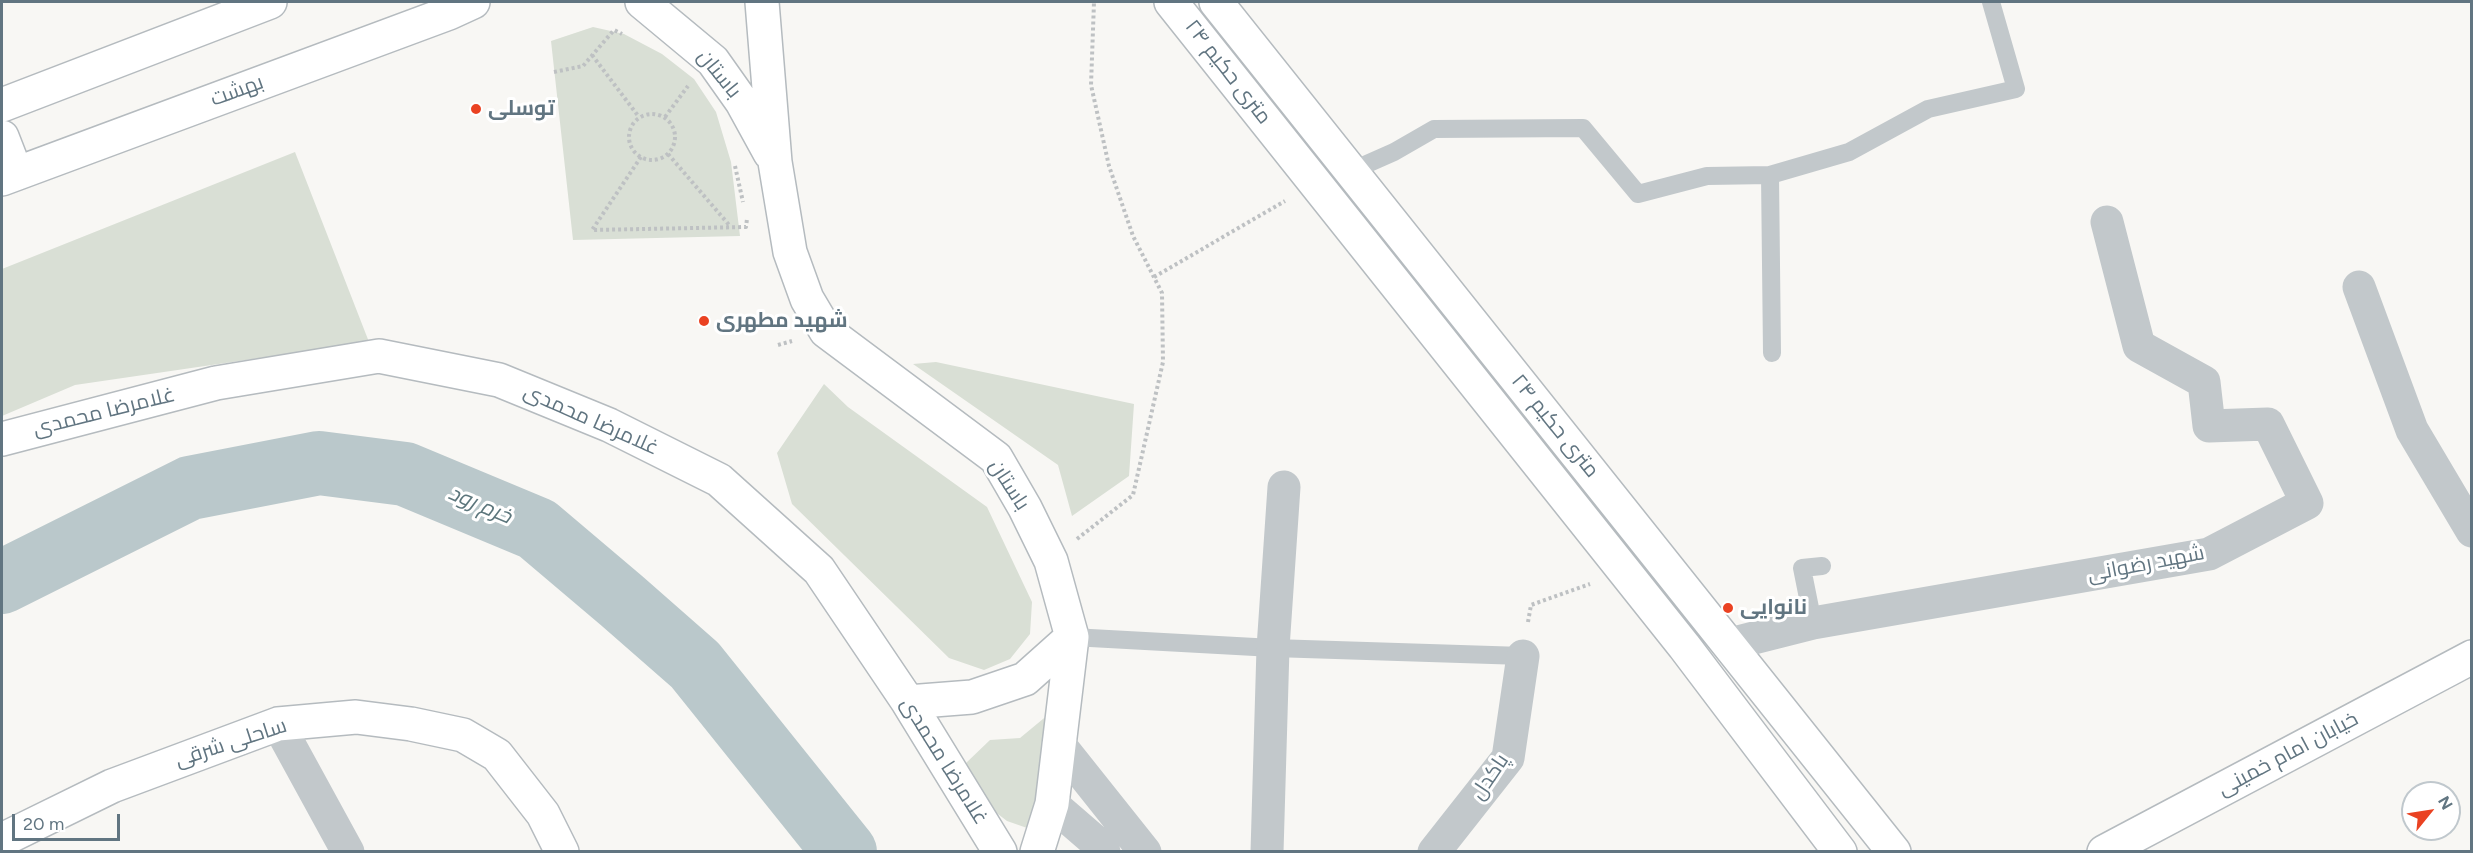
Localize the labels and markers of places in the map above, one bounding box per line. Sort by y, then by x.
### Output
place label: توسلی [488,96,555,122]
marker: توسلی [469,102,483,116]
place label: شهید مطهری [716,308,847,334]
marker: شهید مطهری [697,314,711,328]
place label: نانوایی [1740,595,1807,621]
marker: نانوایی [1721,601,1735,615]

